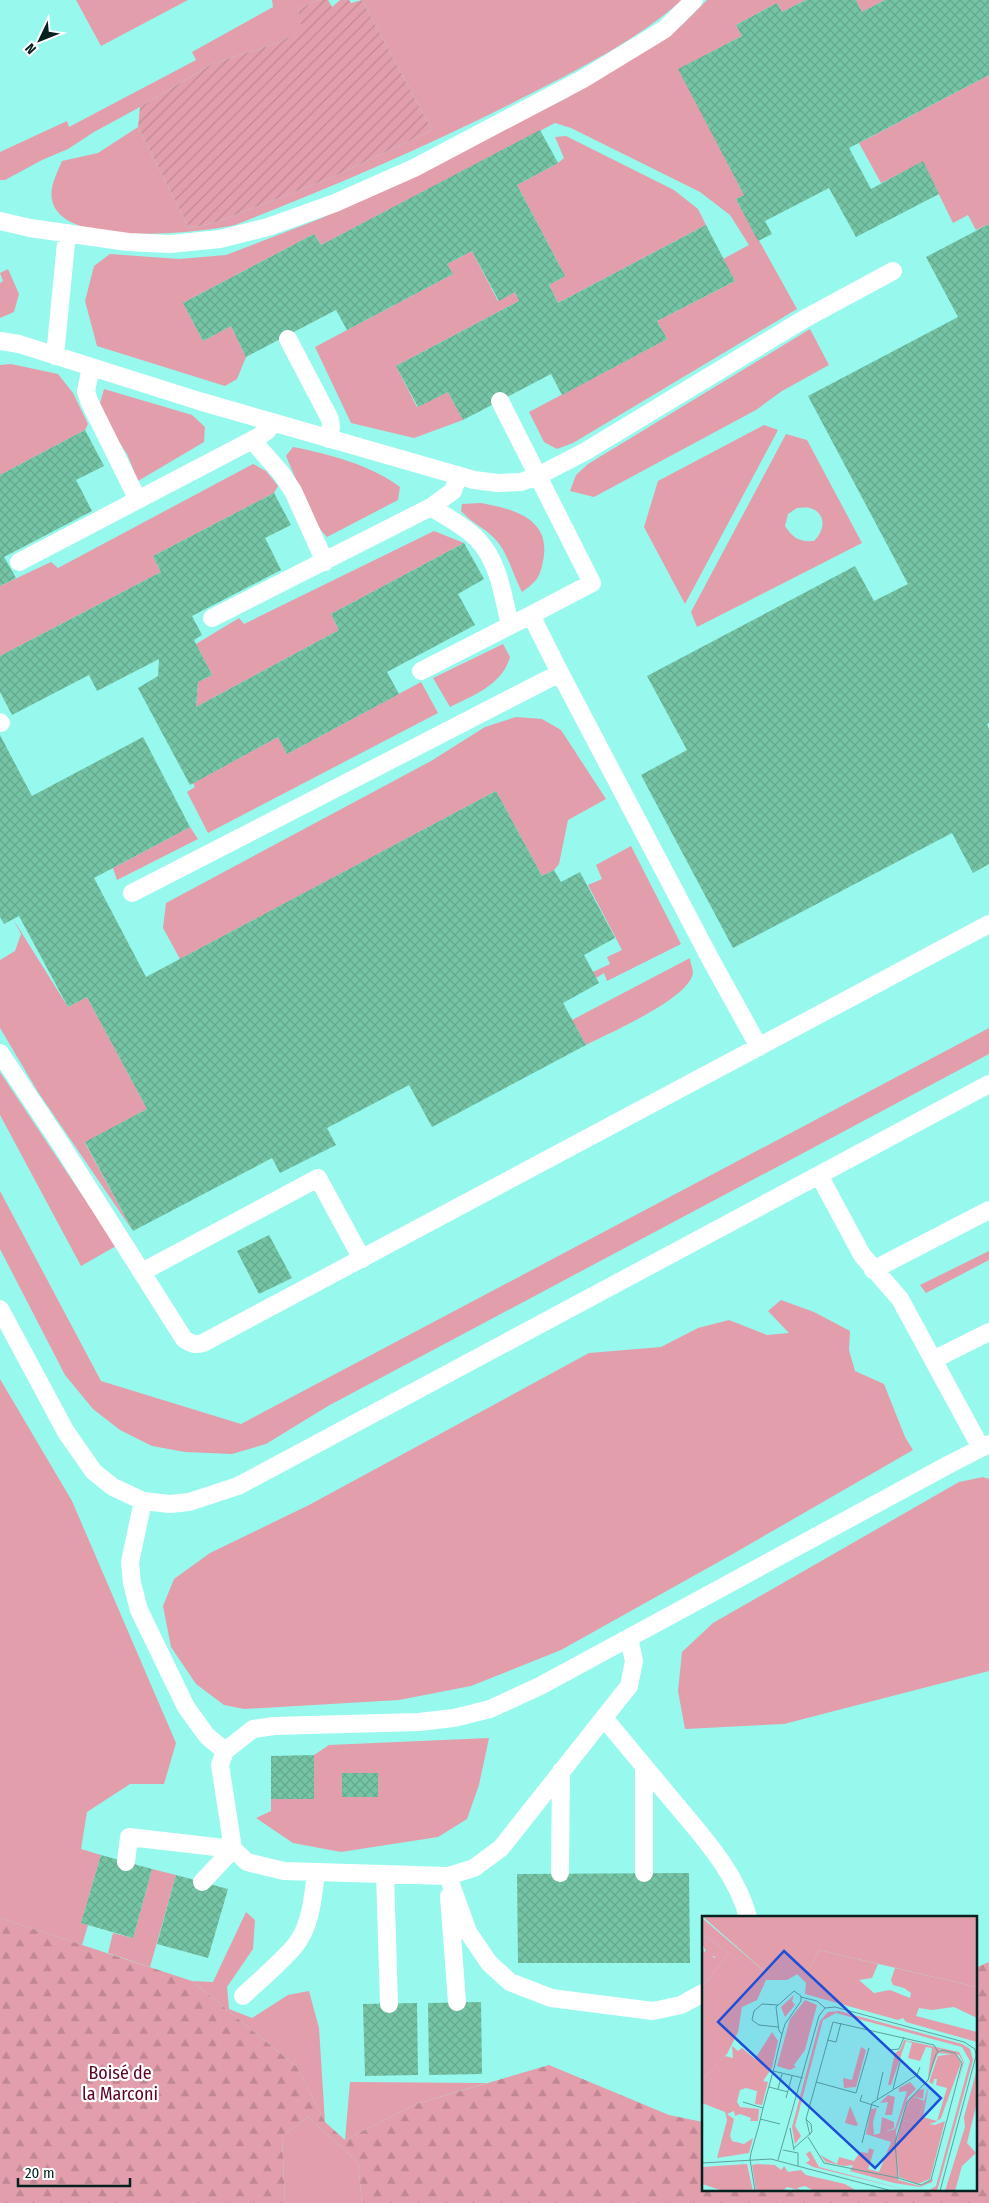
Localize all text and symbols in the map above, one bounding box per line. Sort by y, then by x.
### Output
north arrow [15,15,65,65]
text: N [22,40,40,57]
inset map [702,1916,976,2190]
park label: Boisé de la Marconi [82,2062,158,2105]
scale bar [18,2156,130,2188]
text: 20 m [25,2164,55,2182]

